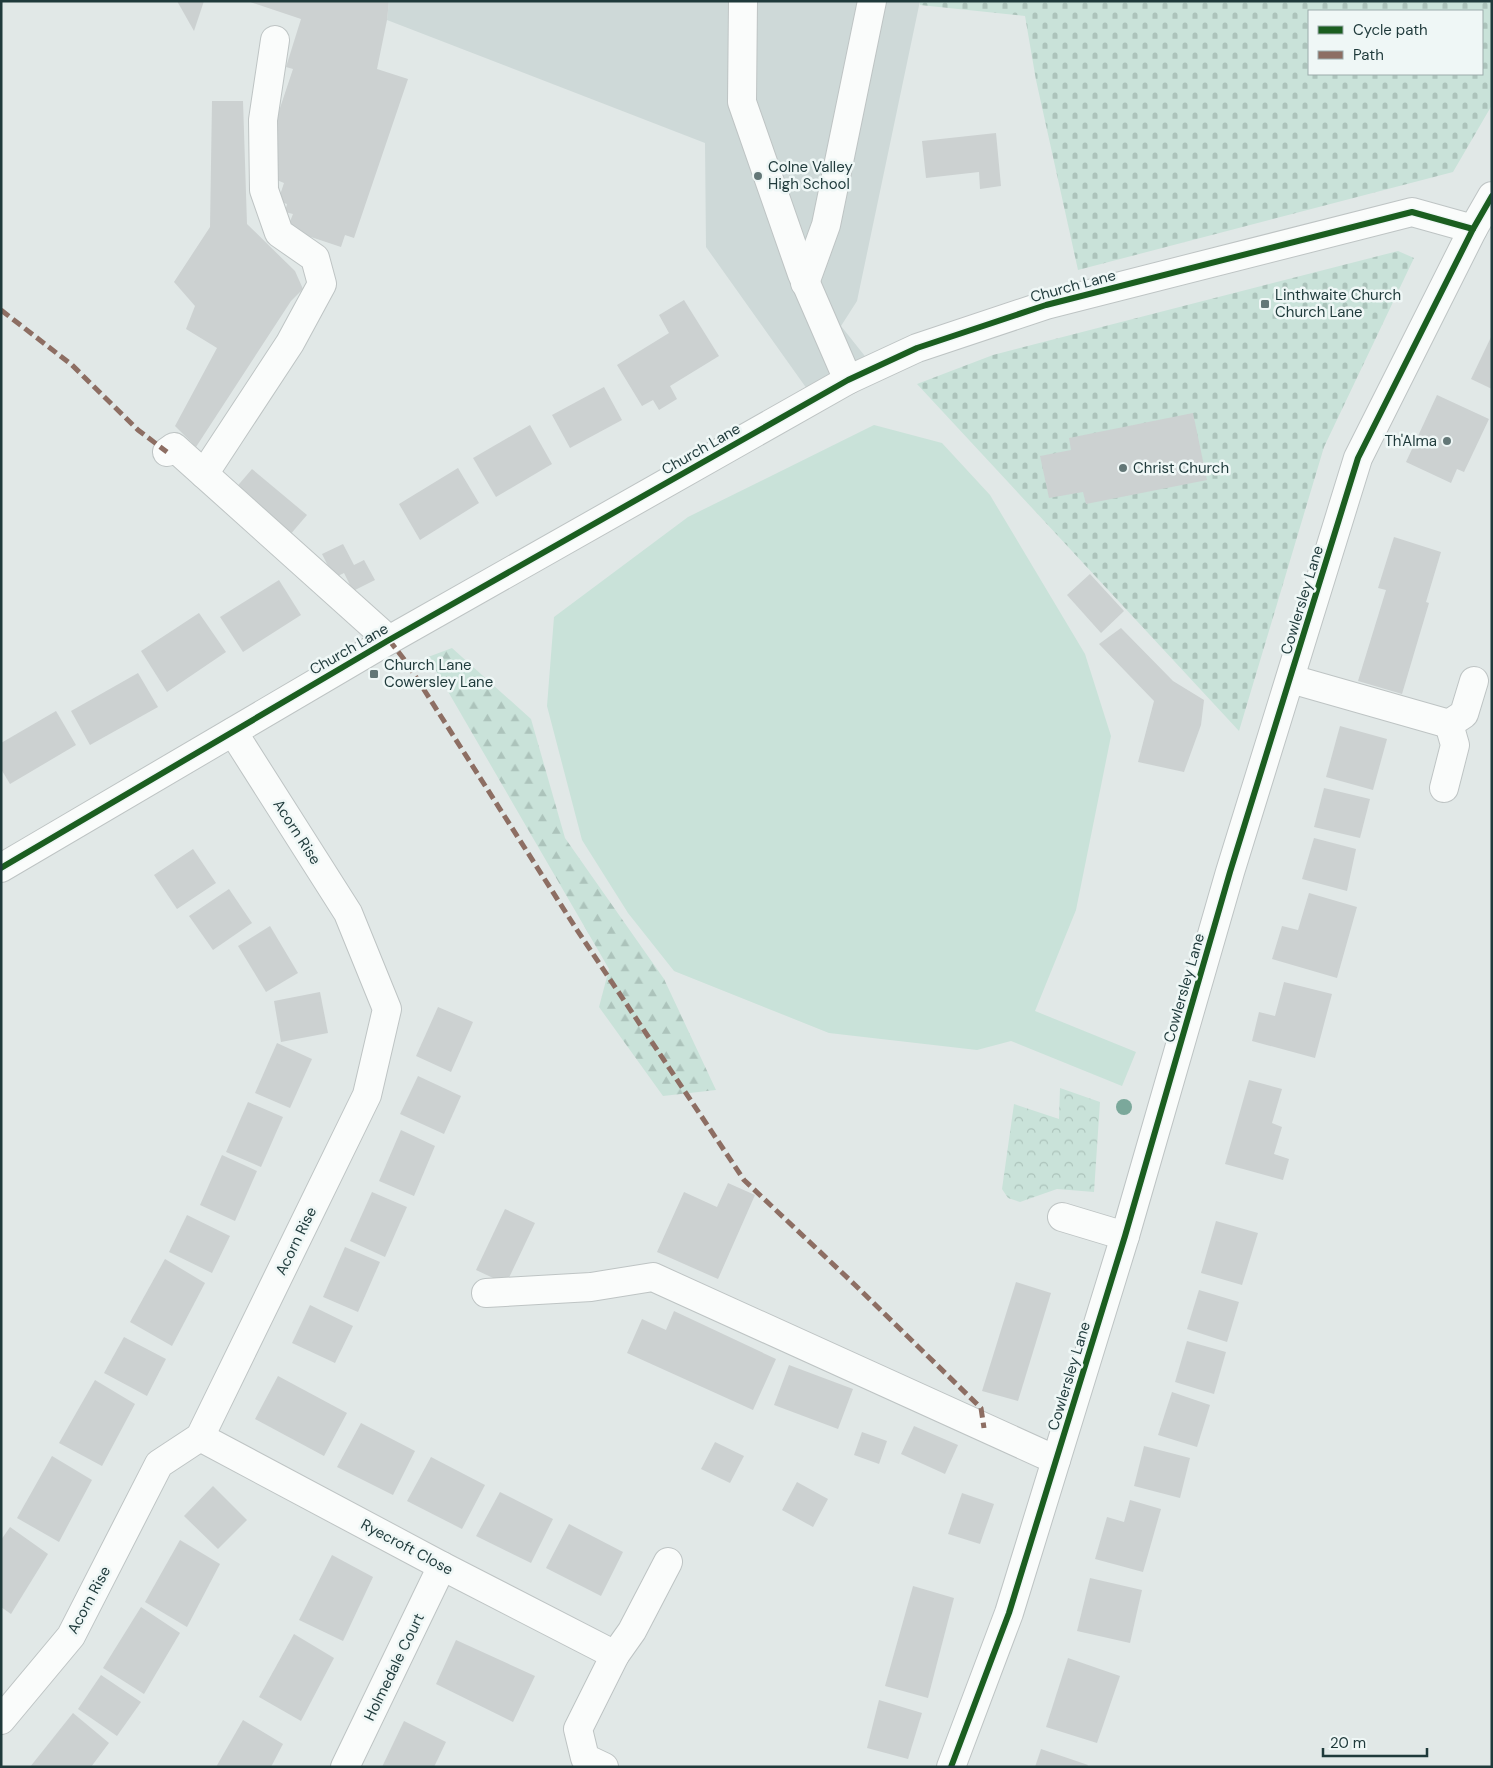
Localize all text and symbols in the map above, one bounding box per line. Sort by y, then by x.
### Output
legend [1308,10,1483,75]
text: Cycle path [1353,20,1428,40]
text: Path [1353,45,1384,65]
place label: Colne Valley High School [768,157,853,194]
marker: Colne Valley High School [752,170,764,182]
street label: Church Lane [1028,265,1118,307]
place label: Linthwaite Church Church Lane [1275,285,1401,322]
marker: Linthwaite Church Church Lane [1259,298,1271,310]
street label: Church Lane [658,418,744,480]
place label: Th'Alma [1384,431,1437,451]
marker: Th'Alma [1441,435,1453,447]
place label: Christ Church [1133,458,1229,478]
marker: Christ Church [1117,462,1129,474]
street label: Cowlersley Lane [1276,543,1328,657]
street label: Church Lane [306,618,392,680]
place label: Church Lane Cowersley Lane [384,655,493,692]
marker: Church Lane Cowersley Lane [368,668,380,680]
street label: Acorn Rise [269,796,325,868]
street label: Cowlersley Lane [1159,931,1209,1045]
street label: Acorn Rise [271,1203,321,1279]
street label: Cowlersley Lane [1043,1319,1095,1433]
street label: Ryecroft Close [357,1514,457,1580]
street label: Acorn Rise [63,1563,115,1637]
street label: Holmedale Court [359,1610,429,1724]
scale bar [1323,1726,1427,1758]
text: 20 m [1330,1733,1366,1753]

